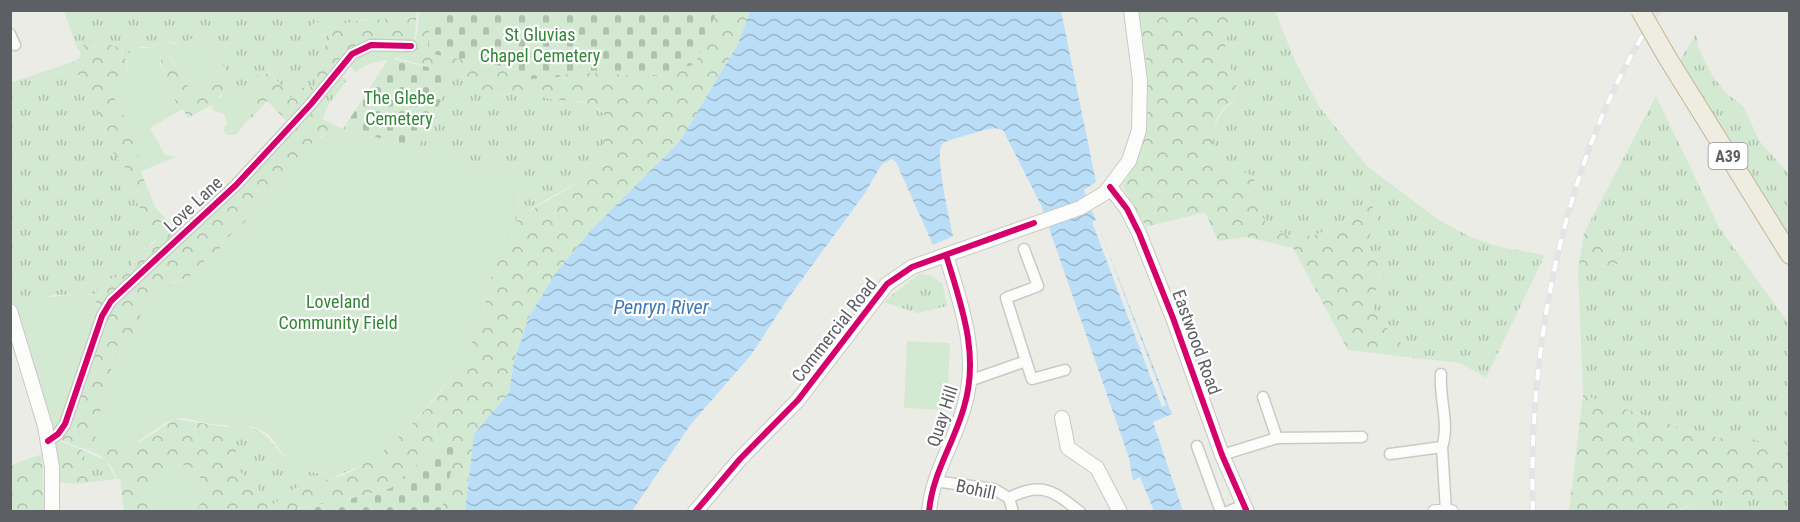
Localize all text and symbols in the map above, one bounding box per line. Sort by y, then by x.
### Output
park label: St Gluvias Chapel Cemetery [480,24,601,66]
park label: The Glebe Cemetery [363,87,435,129]
road number: A39 [1708,143,1748,169]
street label: Love Lane [160,172,226,236]
street label: Commercial Road [787,274,881,386]
street label: Eastwood Road [1168,287,1226,397]
park label: Loveland Community Field [278,291,398,333]
water label: Penryn River [613,295,710,319]
street label: Quay Hill [922,383,962,449]
street label: Bohill [954,475,998,503]

